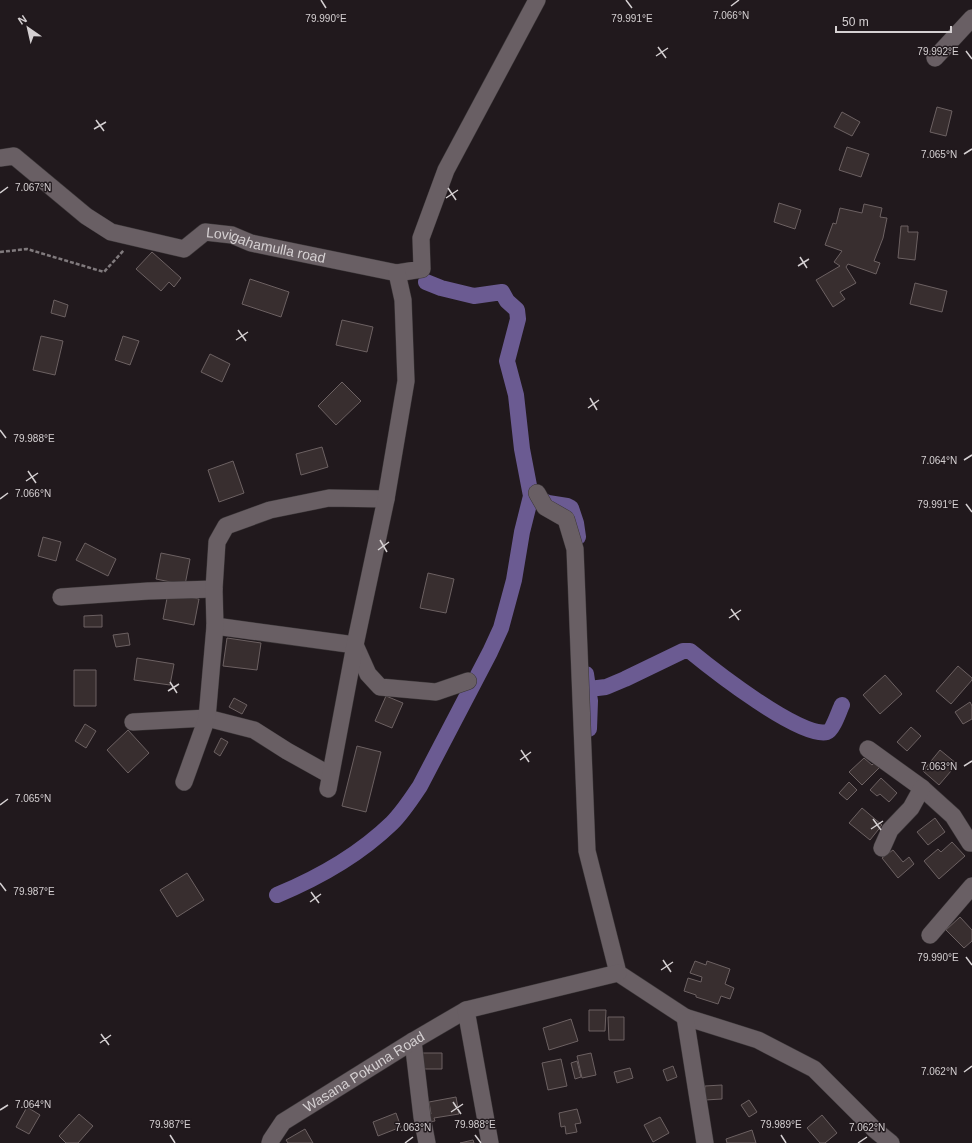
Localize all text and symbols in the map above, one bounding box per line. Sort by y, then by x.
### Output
north arrow [8,8,48,48]
scale bar [836,8,951,34]
text: 7.066°N [713,10,749,21]
text: N [16,12,29,27]
text: 79.990°E [305,13,347,24]
text: 79.991°E [611,13,653,24]
text: 50 m [842,15,869,29]
text: 79.992°E [917,46,959,57]
text: 7.065°N [921,149,957,160]
text: 7.067°N [15,182,51,193]
street label: Lovigahamulla road [205,224,327,266]
text: 79.988°E [13,433,55,444]
text: 7.064°N [921,455,957,466]
text: 7.066°N [15,488,51,499]
text: 79.991°E [917,499,959,510]
text: 7.063°N [921,761,957,772]
text: 7.065°N [15,793,51,804]
text: 79.987°E [13,886,55,897]
text: 79.990°E [917,952,959,963]
street label: Wasana Pokuna Road [300,1028,427,1115]
text: 7.062°N [921,1066,957,1077]
text: 7.064°N [15,1099,51,1110]
text: 79.987°E [149,1119,191,1130]
text: 79.988°E [454,1119,496,1130]
text: 79.989°E [760,1119,802,1130]
text: 7.063°N [395,1122,431,1133]
text: 7.062°N [849,1122,885,1133]

